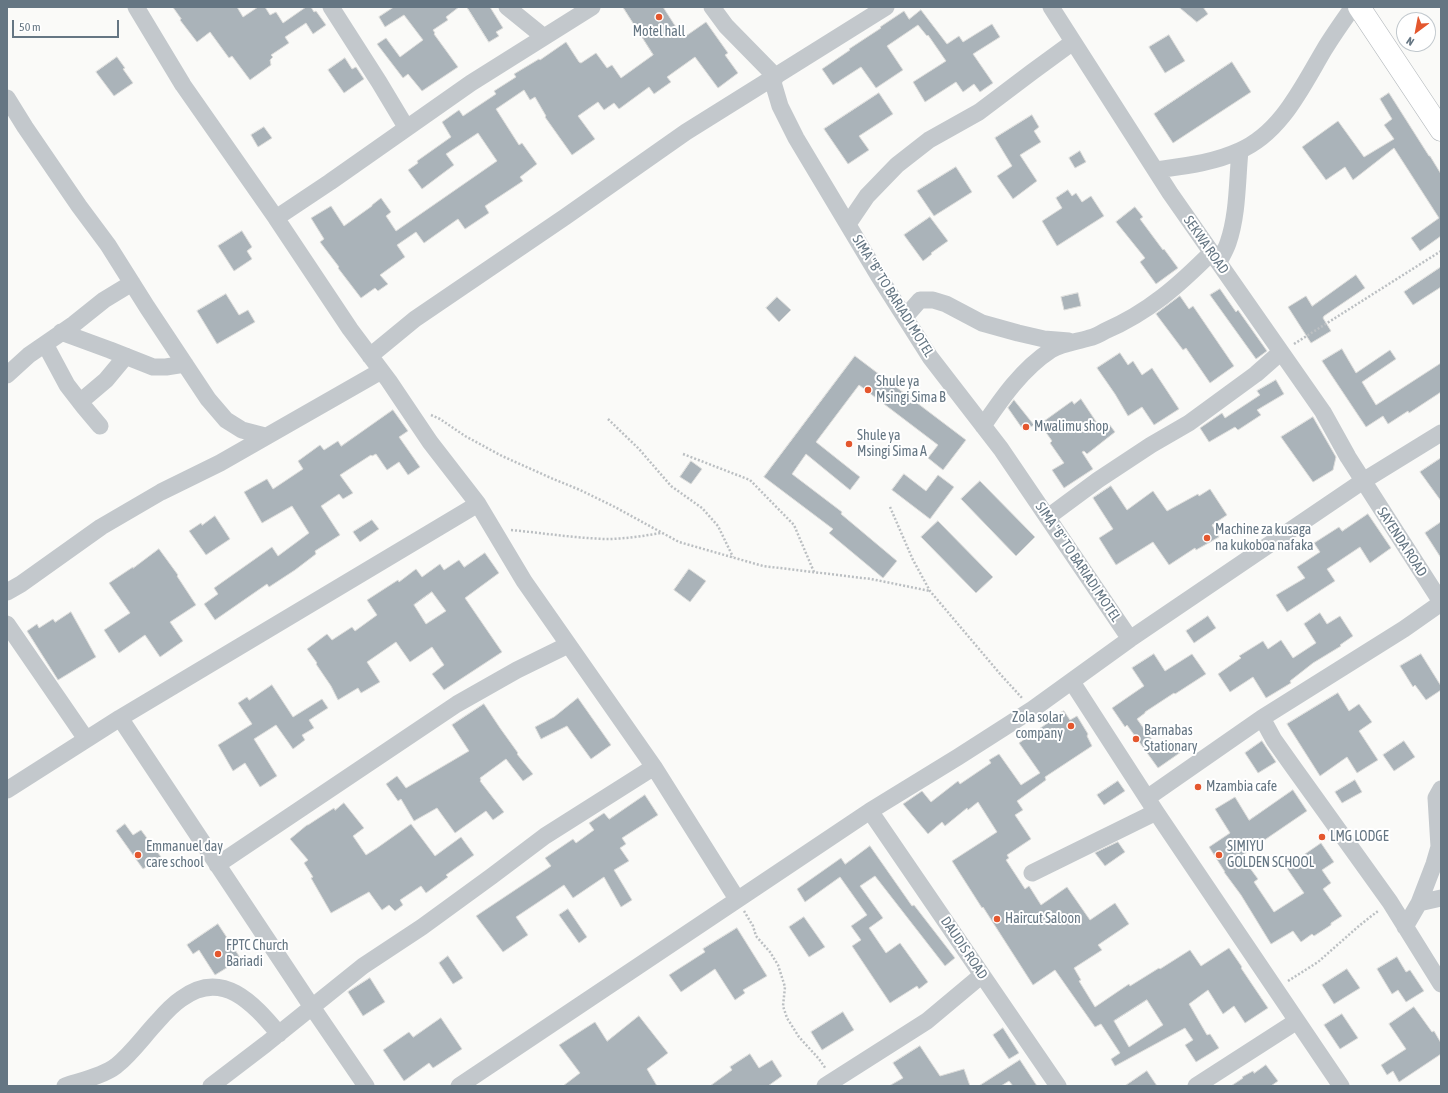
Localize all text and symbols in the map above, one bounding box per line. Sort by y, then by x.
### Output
scale bar [14,12,121,38]
marker: Motel hall [654,12,664,22]
north arrow [1396,12,1436,52]
text: 50 m [19,20,41,34]
place label: Motel hall [633,24,685,40]
text: N [1404,35,1416,48]
street label: SEKWA ROAD [1180,213,1232,277]
street label: SIMA "B" TO BARIADI MOTEL [849,232,937,360]
place label: Shule ya Msingi Sima B [876,374,946,406]
marker: Shule ya Msingi Sima B [863,385,873,395]
place label: Mwalimu shop [1034,419,1109,435]
marker: Mwalimu shop [1021,422,1031,432]
place label: Shule ya Msingi Sima A [857,428,927,460]
marker: Shule ya Msingi Sima A [844,439,854,449]
street label: SIMA "B" TO BARIADI MOTEL [1032,499,1124,625]
street label: SAYENDA ROAD [1373,504,1431,580]
place label: Machine za kusaga na kukoboa nafaka [1215,522,1314,554]
marker: Machine za kusaga na kukoboa nafaka [1202,533,1212,543]
place label: Zola solar company [1012,710,1063,742]
marker: Zola solar company [1066,721,1076,731]
place label: Barnabas Stationary [1144,723,1197,756]
marker: Barnabas Stationary [1131,734,1141,744]
place label: Mzambia cafe [1206,779,1277,795]
marker: Mzambia cafe [1193,782,1203,792]
place label: LMG LODGE [1330,829,1389,845]
marker: LMG LODGE [1317,832,1327,842]
place label: Emmanuel day care school [146,839,223,872]
place label: SIMIYU GOLDEN SCHOOL [1227,839,1314,872]
marker: Emmanuel day care school [133,850,143,860]
marker: SIMIYU GOLDEN SCHOOL [1214,850,1224,860]
place label: Haircut Saloon [1005,911,1081,927]
street label: DAUDIS ROAD [937,913,991,983]
marker: Haircut Saloon [992,914,1002,924]
place label: FPTC Church Bariadi [226,938,289,970]
marker: FPTC Church Bariadi [213,949,223,959]

